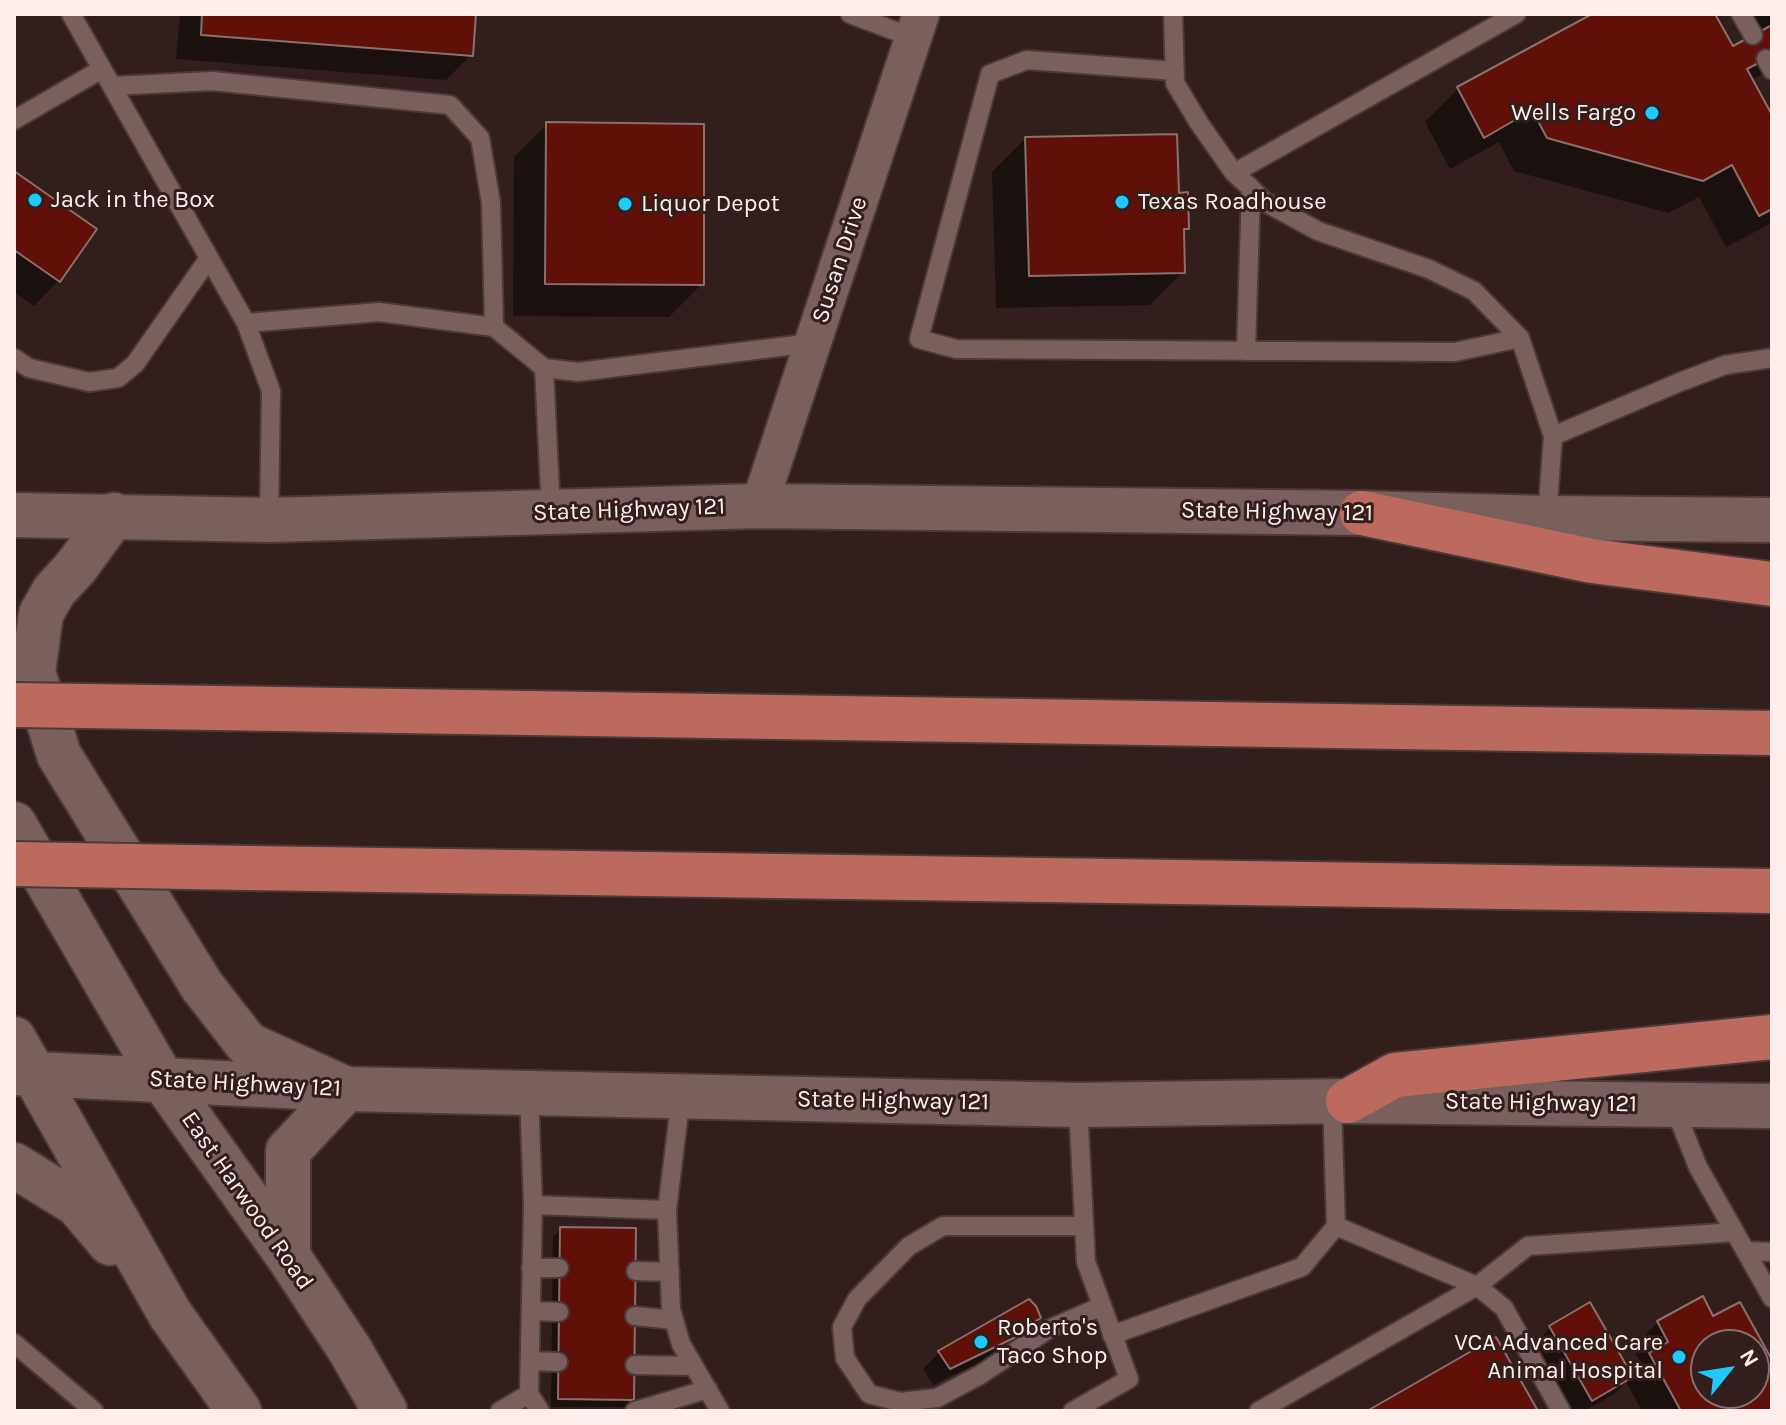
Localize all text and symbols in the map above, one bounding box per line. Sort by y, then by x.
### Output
place label: Wells Fargo [1511,99,1636,127]
marker: Wells Fargo [1643,104,1661,122]
place label: Jack in the Box [51,186,215,214]
place label: Texas Roadhouse [1138,188,1327,216]
place label: Liquor Depot [641,190,780,218]
marker: Jack in the Box [26,191,44,209]
street label: Susan Drive [806,193,874,327]
marker: Texas Roadhouse [1113,193,1131,211]
marker: Liquor Depot [616,195,634,213]
street label: State Highway 121 [532,492,726,528]
street label: State Highway 121 [1181,496,1373,528]
street label: State Highway 121 [148,1065,342,1103]
street label: State Highway 121 [797,1085,989,1117]
street label: State Highway 121 [1445,1087,1637,1119]
street label: East Harwood Road [175,1106,319,1296]
place label: Roberto's Taco Shop [997,1314,1107,1370]
place label: VCA Advanced Care Animal Hospital [1454,1329,1663,1385]
north arrow [1690,1329,1770,1409]
marker: Roberto's Taco Shop [972,1333,990,1351]
text: N [1734,1345,1764,1371]
marker: VCA Advanced Care Animal Hospital [1670,1348,1688,1366]

